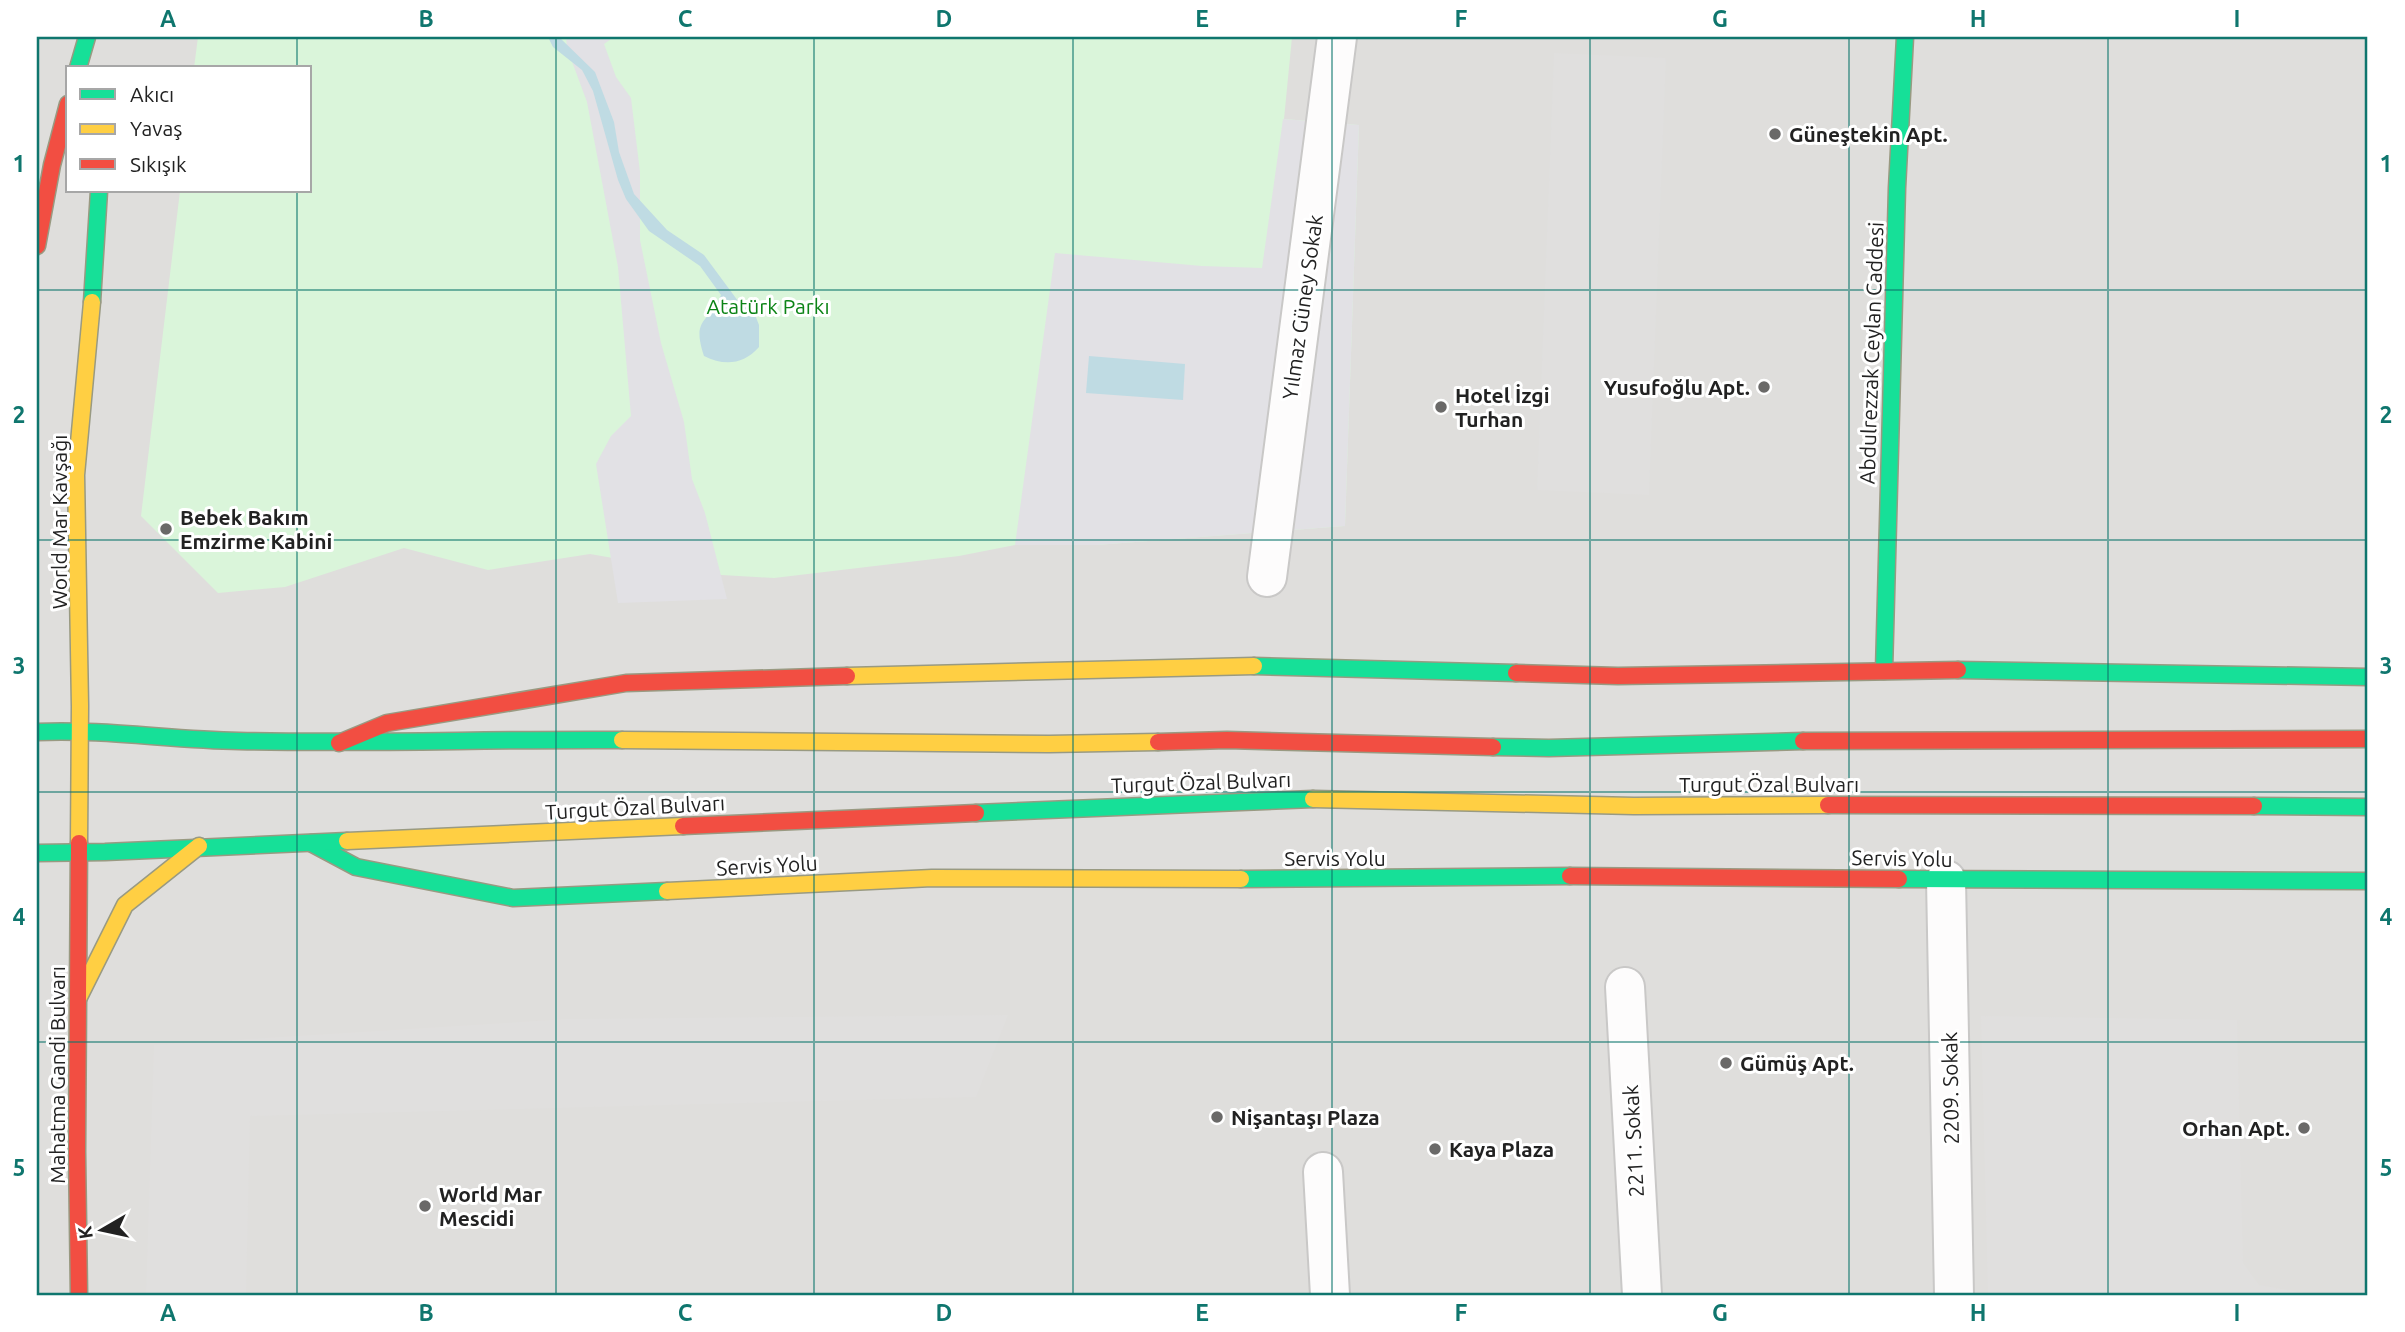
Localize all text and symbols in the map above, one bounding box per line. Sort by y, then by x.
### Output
text: A [160,6,176,31]
text: B [418,6,434,31]
text: C [678,6,693,31]
text: D [936,6,952,31]
text: E [1195,6,1209,31]
text: F [1455,6,1468,31]
text: G [1712,6,1728,31]
text: H [1970,6,1986,31]
text: I [2234,6,2240,31]
legend [66,66,312,192]
text: Akıcı [130,82,174,106]
text: Yavaş [130,116,182,140]
place label: Güneştekin Apt. [1789,122,1948,146]
marker: Güneştekin Apt. [1767,126,1783,142]
text: 1 [13,151,25,176]
text: 1 [2380,151,2392,176]
text: Sıkışık [130,152,187,176]
street label: Yılmaz Güney Sokak [1277,213,1327,401]
street label: Abdulrezzak Ceylan Caddesi [1854,221,1888,485]
park label: Atatürk Parkı [706,294,830,318]
place label: Yusufoğlu Apt. [1604,375,1750,399]
marker: Yusufoğlu Apt. [1756,379,1772,395]
place label: Hotel İzgi Turhan [1455,383,1550,431]
marker: Hotel İzgi Turhan [1433,399,1449,415]
text: 2 [13,402,25,427]
text: 2 [2380,402,2392,427]
street label: World Mar Kavşağı [47,435,71,609]
place label: Bebek Bakım Emzirme Kabini [180,505,332,553]
marker: Bebek Bakım Emzirme Kabini [158,521,174,537]
text: 3 [13,653,25,678]
text: 3 [2380,653,2392,678]
street label: Turgut Özal Bulvarı [1111,767,1291,797]
street label: Turgut Özal Bulvarı [1679,772,1859,796]
street label: Turgut Özal Bulvarı [544,790,726,824]
street label: Servis Yolu [1851,845,1953,871]
street label: Servis Yolu [1284,846,1386,870]
street label: Servis Yolu [716,850,818,880]
text: 4 [13,904,26,929]
text: 4 [2380,904,2393,929]
street label: Mahatma Gandi Bulvarı [45,966,69,1184]
street label: 2209. Sokak [1937,1031,1963,1145]
place label: Gümüş Apt. [1740,1051,1854,1075]
marker: Gümüş Apt. [1718,1055,1734,1071]
street label: 2211. Sokak [1618,1084,1648,1198]
place label: Nişantaşı Plaza [1231,1105,1380,1129]
marker: Nişantaşı Plaza [1209,1109,1225,1125]
place label: Orhan Apt. [2182,1116,2290,1140]
marker: Orhan Apt. [2296,1120,2312,1136]
place label: Kaya Plaza [1449,1137,1554,1161]
marker: Kaya Plaza [1427,1141,1443,1157]
text: 5 [13,1155,25,1180]
text: 5 [2380,1155,2392,1180]
place label: World Mar Mescidi [439,1182,542,1230]
north arrow [66,1196,136,1266]
marker: World Mar Mescidi [417,1198,433,1214]
text: K [73,1224,97,1241]
text: A [160,1300,176,1325]
text: B [418,1300,434,1325]
text: C [678,1300,693,1325]
text: D [936,1300,952,1325]
text: E [1195,1300,1209,1325]
text: F [1455,1300,1468,1325]
text: G [1712,1300,1728,1325]
text: H [1970,1300,1986,1325]
text: I [2234,1300,2240,1325]

